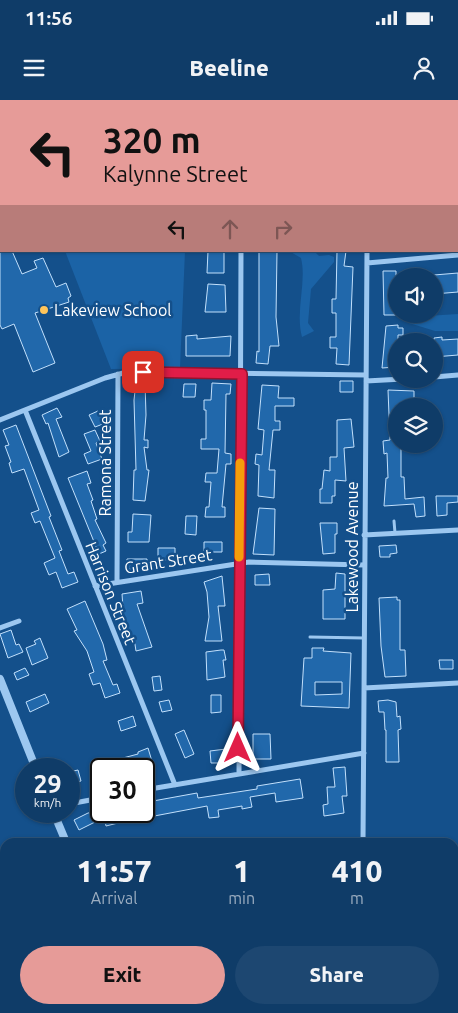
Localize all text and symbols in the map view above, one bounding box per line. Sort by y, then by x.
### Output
text: 11:56 [25,7,73,29]
icon: menu [20,54,48,82]
icon: person [410,54,438,82]
text: Beeline [189,55,269,80]
icon: left [20,120,85,185]
text: 320 m [103,120,201,160]
text: Kalynne Street [103,161,248,186]
icon: left [163,215,191,243]
icon: ahead [216,215,244,243]
icon: right [269,215,297,243]
map controls [388,268,443,453]
button: sound [388,268,443,323]
place label: Lakeview School [54,301,172,319]
marker: Lakeview School [38,304,50,316]
button: search [388,333,443,388]
pin [122,351,164,393]
icon: arrive [129,358,157,386]
button: layers [388,398,443,453]
street label: Ramona Street [96,409,114,517]
street label: Lakewood Avenue [343,481,361,613]
street label: Harrison Street [82,539,140,648]
street label: Grant Street [123,545,214,577]
position arrow [211,721,263,773]
speed limit sign: 30 [90,758,155,823]
text: 29 [33,770,62,798]
text: km/h [34,796,61,809]
text: 11:57 [77,854,152,888]
text: 1 [233,854,250,888]
text: 410 [332,854,382,888]
text: Arrival [91,889,137,907]
text: min [228,889,255,907]
text: m [350,889,364,907]
button: Exit [20,946,225,1004]
button: Share [235,946,439,1004]

